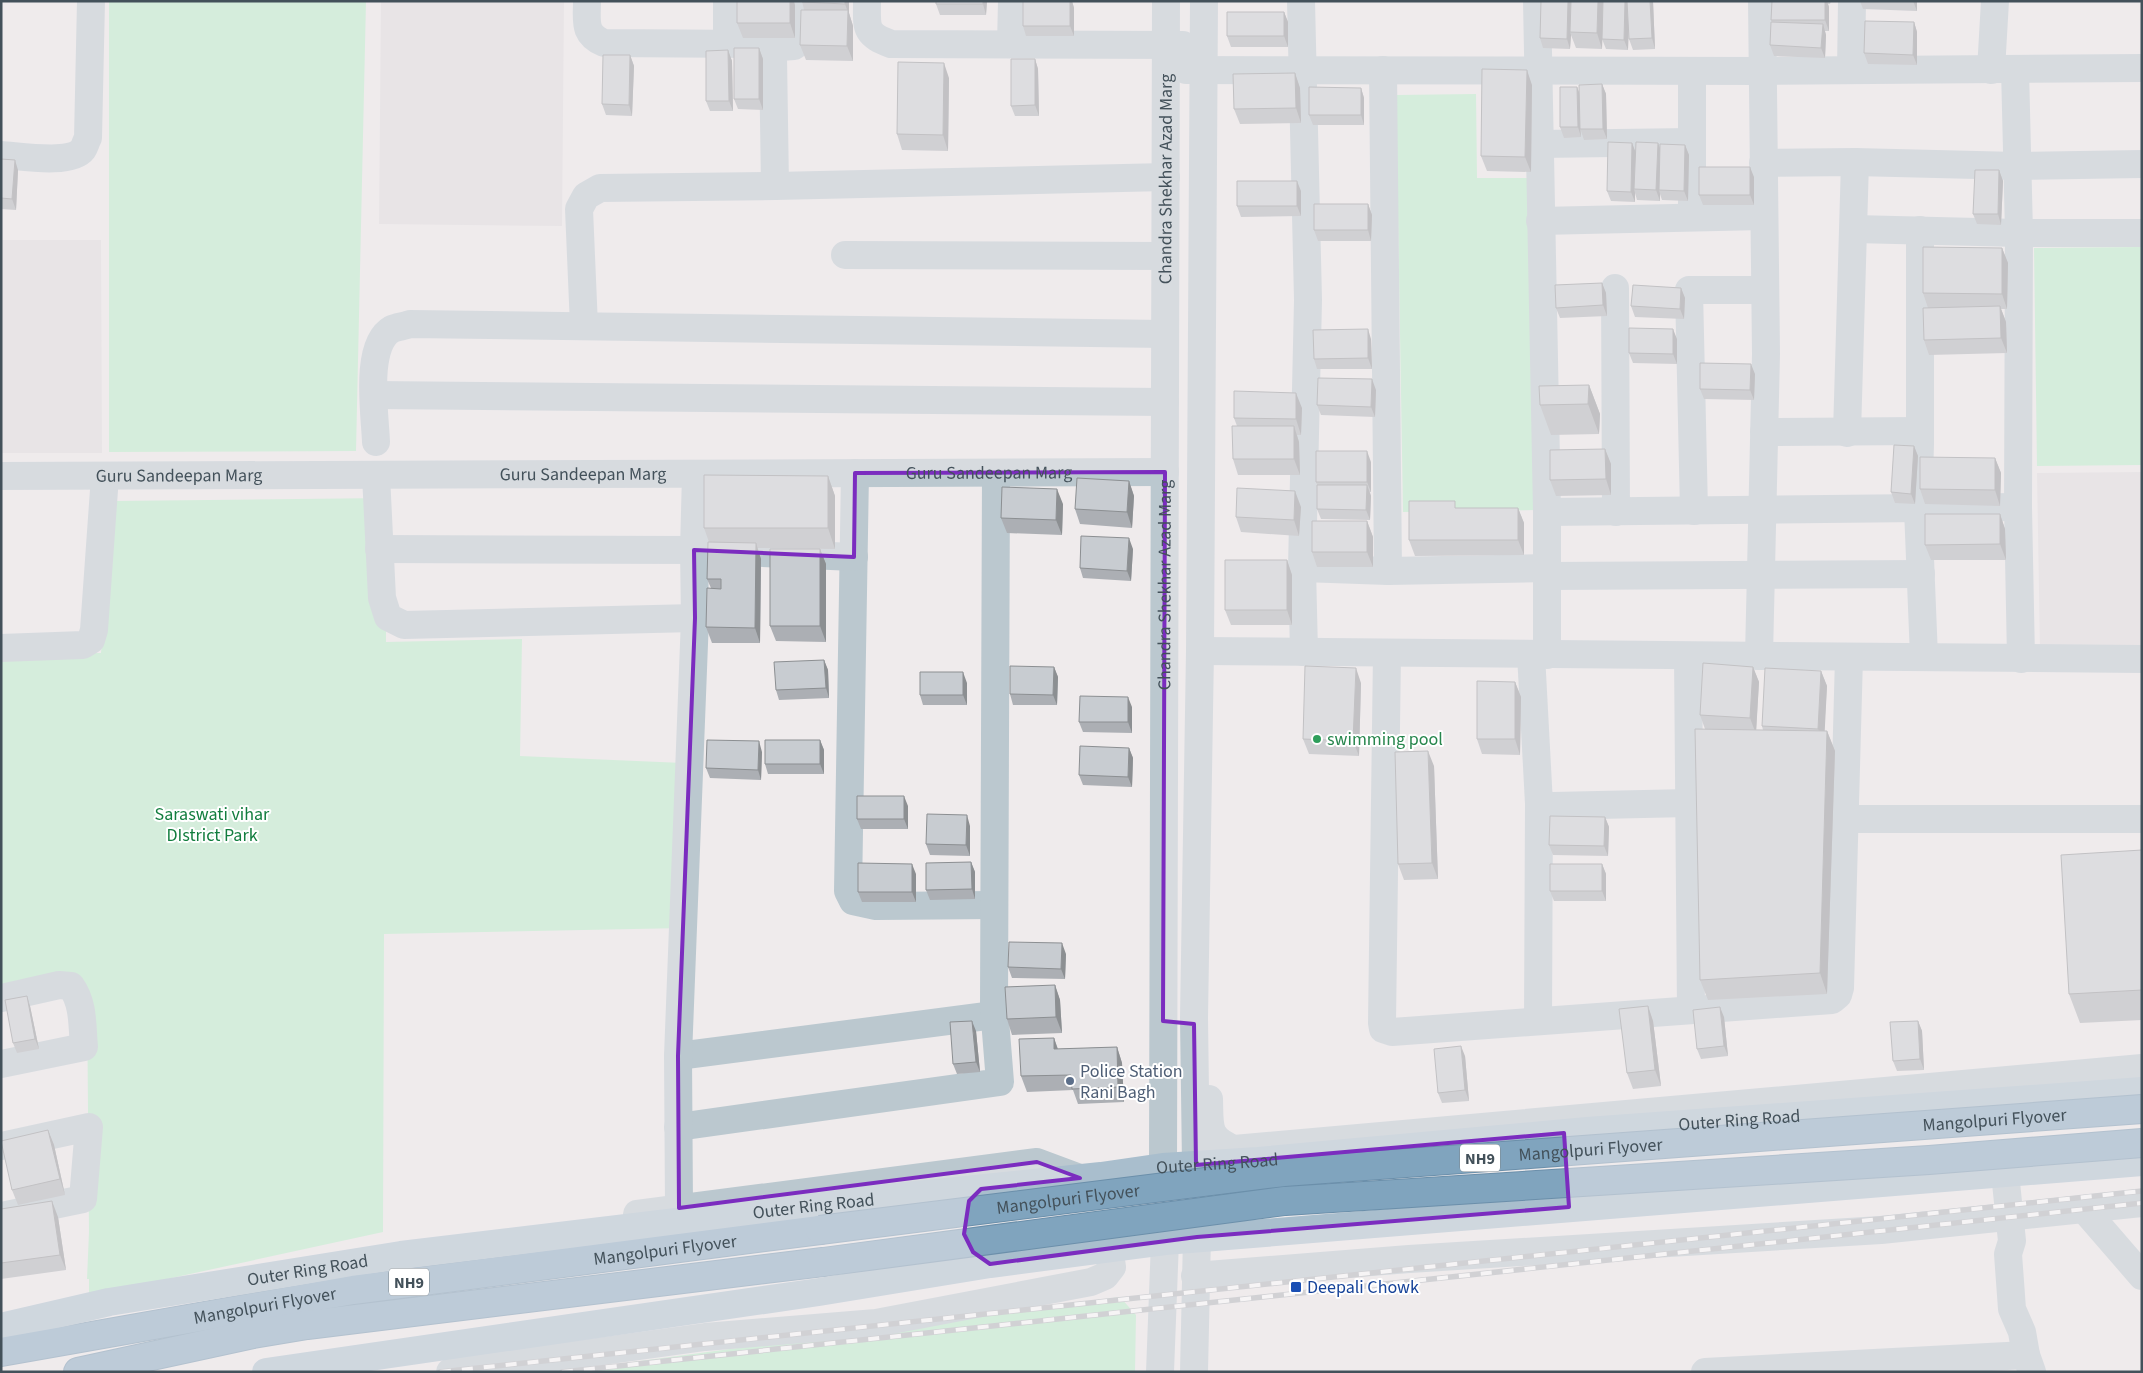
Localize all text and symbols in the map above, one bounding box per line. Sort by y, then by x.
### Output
street label: Chandra Shekhar Azad Marg [1153,74,1179,284]
street label: Guru Sandeepan Marg [906,460,1072,486]
street label: Guru Sandeepan Marg [500,462,666,487]
street label: Guru Sandeepan Marg [96,463,262,489]
street label: Chandra Shekhar Azad Marg [1152,480,1178,690]
place label: swimming pool [1327,727,1443,752]
marker: swimming pool [1311,733,1323,745]
park label: Saraswati vihar DIstrict Park [155,802,270,848]
place label: Police Station Rani Bagh [1080,1059,1183,1105]
marker: Police Station Rani Bagh [1064,1075,1076,1087]
street label: Mangolpuri Flyover [1922,1103,2068,1138]
street label: Outer Ring Road [1677,1104,1801,1137]
street label: Mangolpuri Flyover [1518,1132,1664,1168]
road number: NH9 [1460,1144,1500,1172]
street label: Outer Ring Road [1154,1147,1279,1181]
street label: Mangolpuri Flyover [995,1178,1142,1221]
street label: Outer Ring Road [751,1187,876,1226]
street label: Mangolpuri Flyover [592,1229,739,1272]
street label: Outer Ring Road [245,1248,370,1293]
road number: NH9 [389,1268,429,1295]
place label: Deepali Chowk [1307,1275,1419,1300]
marker: Deepali Chowk [1289,1280,1303,1294]
street label: Mangolpuri Flyover [192,1281,339,1331]

